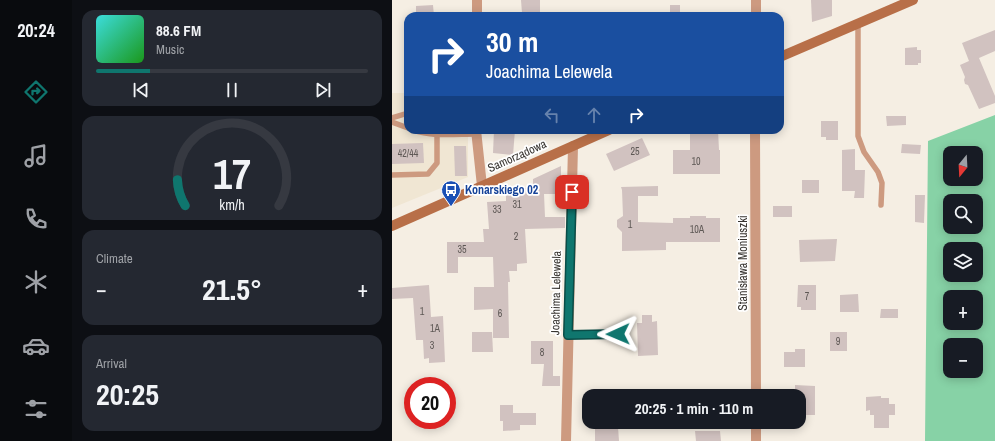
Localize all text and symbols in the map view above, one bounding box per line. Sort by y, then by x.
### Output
text: 20:24 [17,18,55,43]
text: 88.6 FM [156,20,201,41]
text: 30 m [486,23,538,61]
icon: right [420,28,472,80]
text: Music [156,41,184,58]
text: Joachima Lelewela [486,59,612,84]
icon: directions [22,78,50,106]
icon: previous [130,79,152,101]
icon: pause [221,79,243,101]
icon: next [312,79,334,101]
icon: left [541,104,563,126]
icon: ahead [583,104,605,126]
icon: right [625,104,647,126]
street label: Samorządowa [485,136,549,176]
icon: music [22,142,50,170]
text: 17 [213,145,251,201]
house number: 25 [630,145,640,158]
north arrow [943,146,983,186]
map controls [943,146,983,378]
house number: 42/44 [398,147,419,160]
house number: 10 [691,155,701,168]
pin [555,175,589,209]
bus stop icon: Konarskiego 02 [440,179,462,207]
icon: arrive [561,181,583,203]
place label: Konarskiego 02 [465,182,539,198]
text: km/h [219,194,245,213]
button: search [943,194,983,234]
house number: 31 [512,198,522,211]
house number: 33 [492,203,502,216]
icon: phone [22,205,50,233]
street label: Stanisława Moniuszki [735,215,751,311]
house number: 1 [628,218,633,231]
house number: 10A [690,223,705,236]
house number: 2 [514,230,519,243]
button: layers [943,242,983,282]
house number: 35 [457,243,467,256]
text: Climate [96,250,133,267]
street label: Joachima Lelewela [547,250,565,335]
icon: climate [22,268,50,296]
text: 21.5° [202,269,262,309]
text: − [96,274,107,304]
text: + [357,274,368,304]
house number: 7 [805,290,810,303]
button: + [943,290,983,330]
house number: 1 [420,305,425,318]
house number: 6 [498,307,503,320]
position arrow [597,313,639,355]
house number: 1A [430,322,441,335]
icon: car [22,332,50,360]
house number: 9 [836,335,841,348]
button: − [943,338,983,378]
house number: 3 [430,339,435,352]
house number: 8 [540,346,545,359]
text: Arrival [96,355,127,372]
text: 20:25 [96,374,159,414]
speed limit sign: 20 [404,377,456,429]
icon: filters [22,395,50,423]
text: 20:25 · 1 min · 110 m [635,398,753,419]

